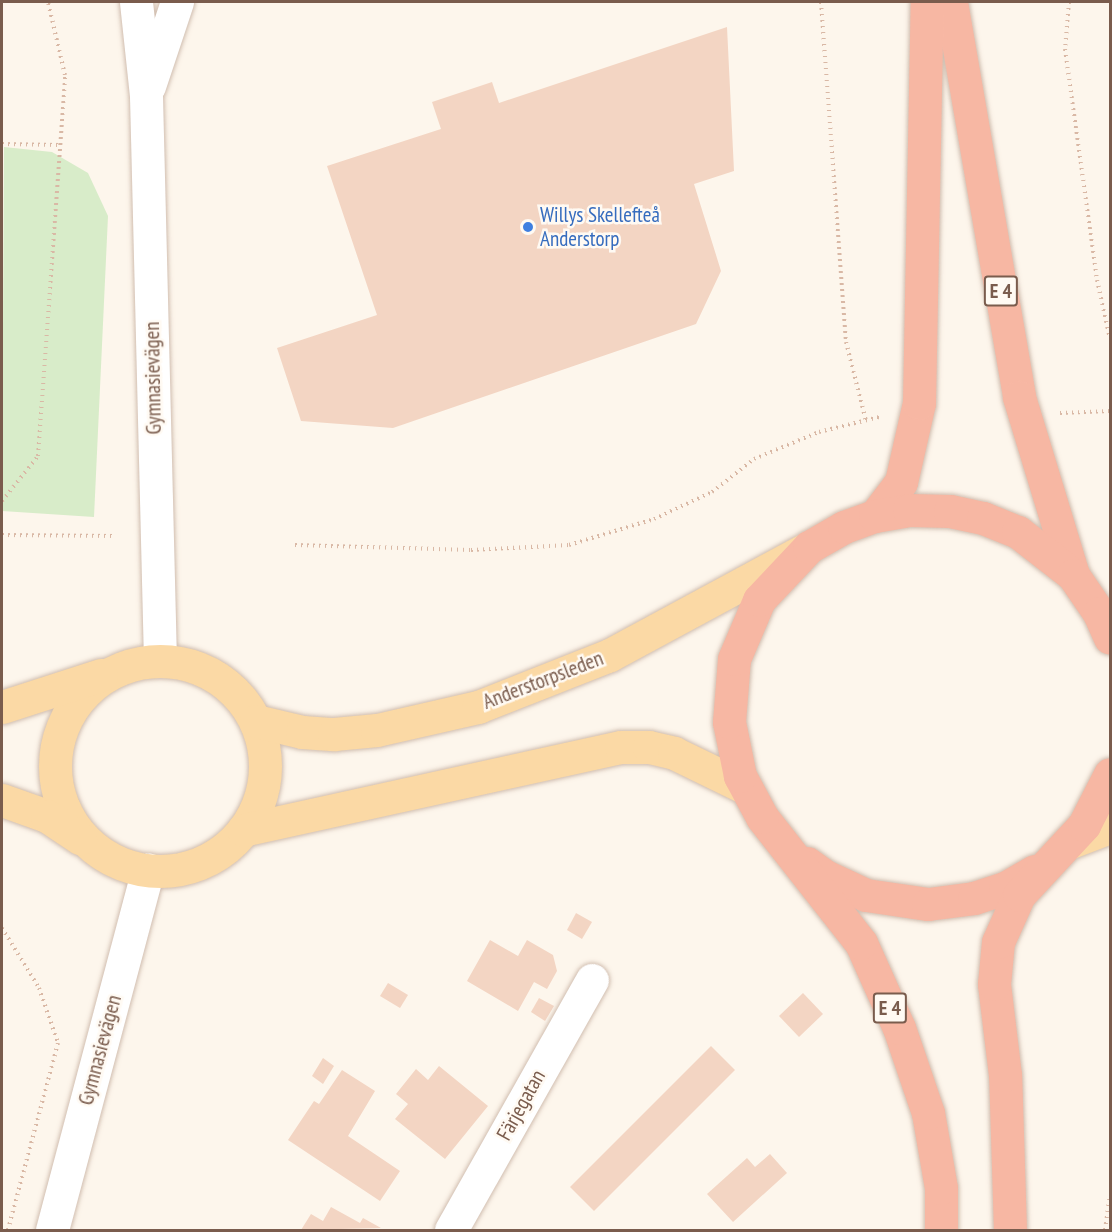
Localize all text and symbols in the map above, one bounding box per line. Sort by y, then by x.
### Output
place label: Willys Skellefteå Anderstorp [540,202,660,252]
marker: Willys Skellefteå Anderstorp [521,220,535,234]
road number: E 4 [983,274,1019,308]
street label: Gymnasievägen [139,321,167,435]
street label: Anderstorpsleden [479,645,607,715]
road number: E 4 [872,991,908,1025]
street label: Gymnasievägen [73,992,127,1108]
street label: Färjegatan [491,1065,551,1145]

